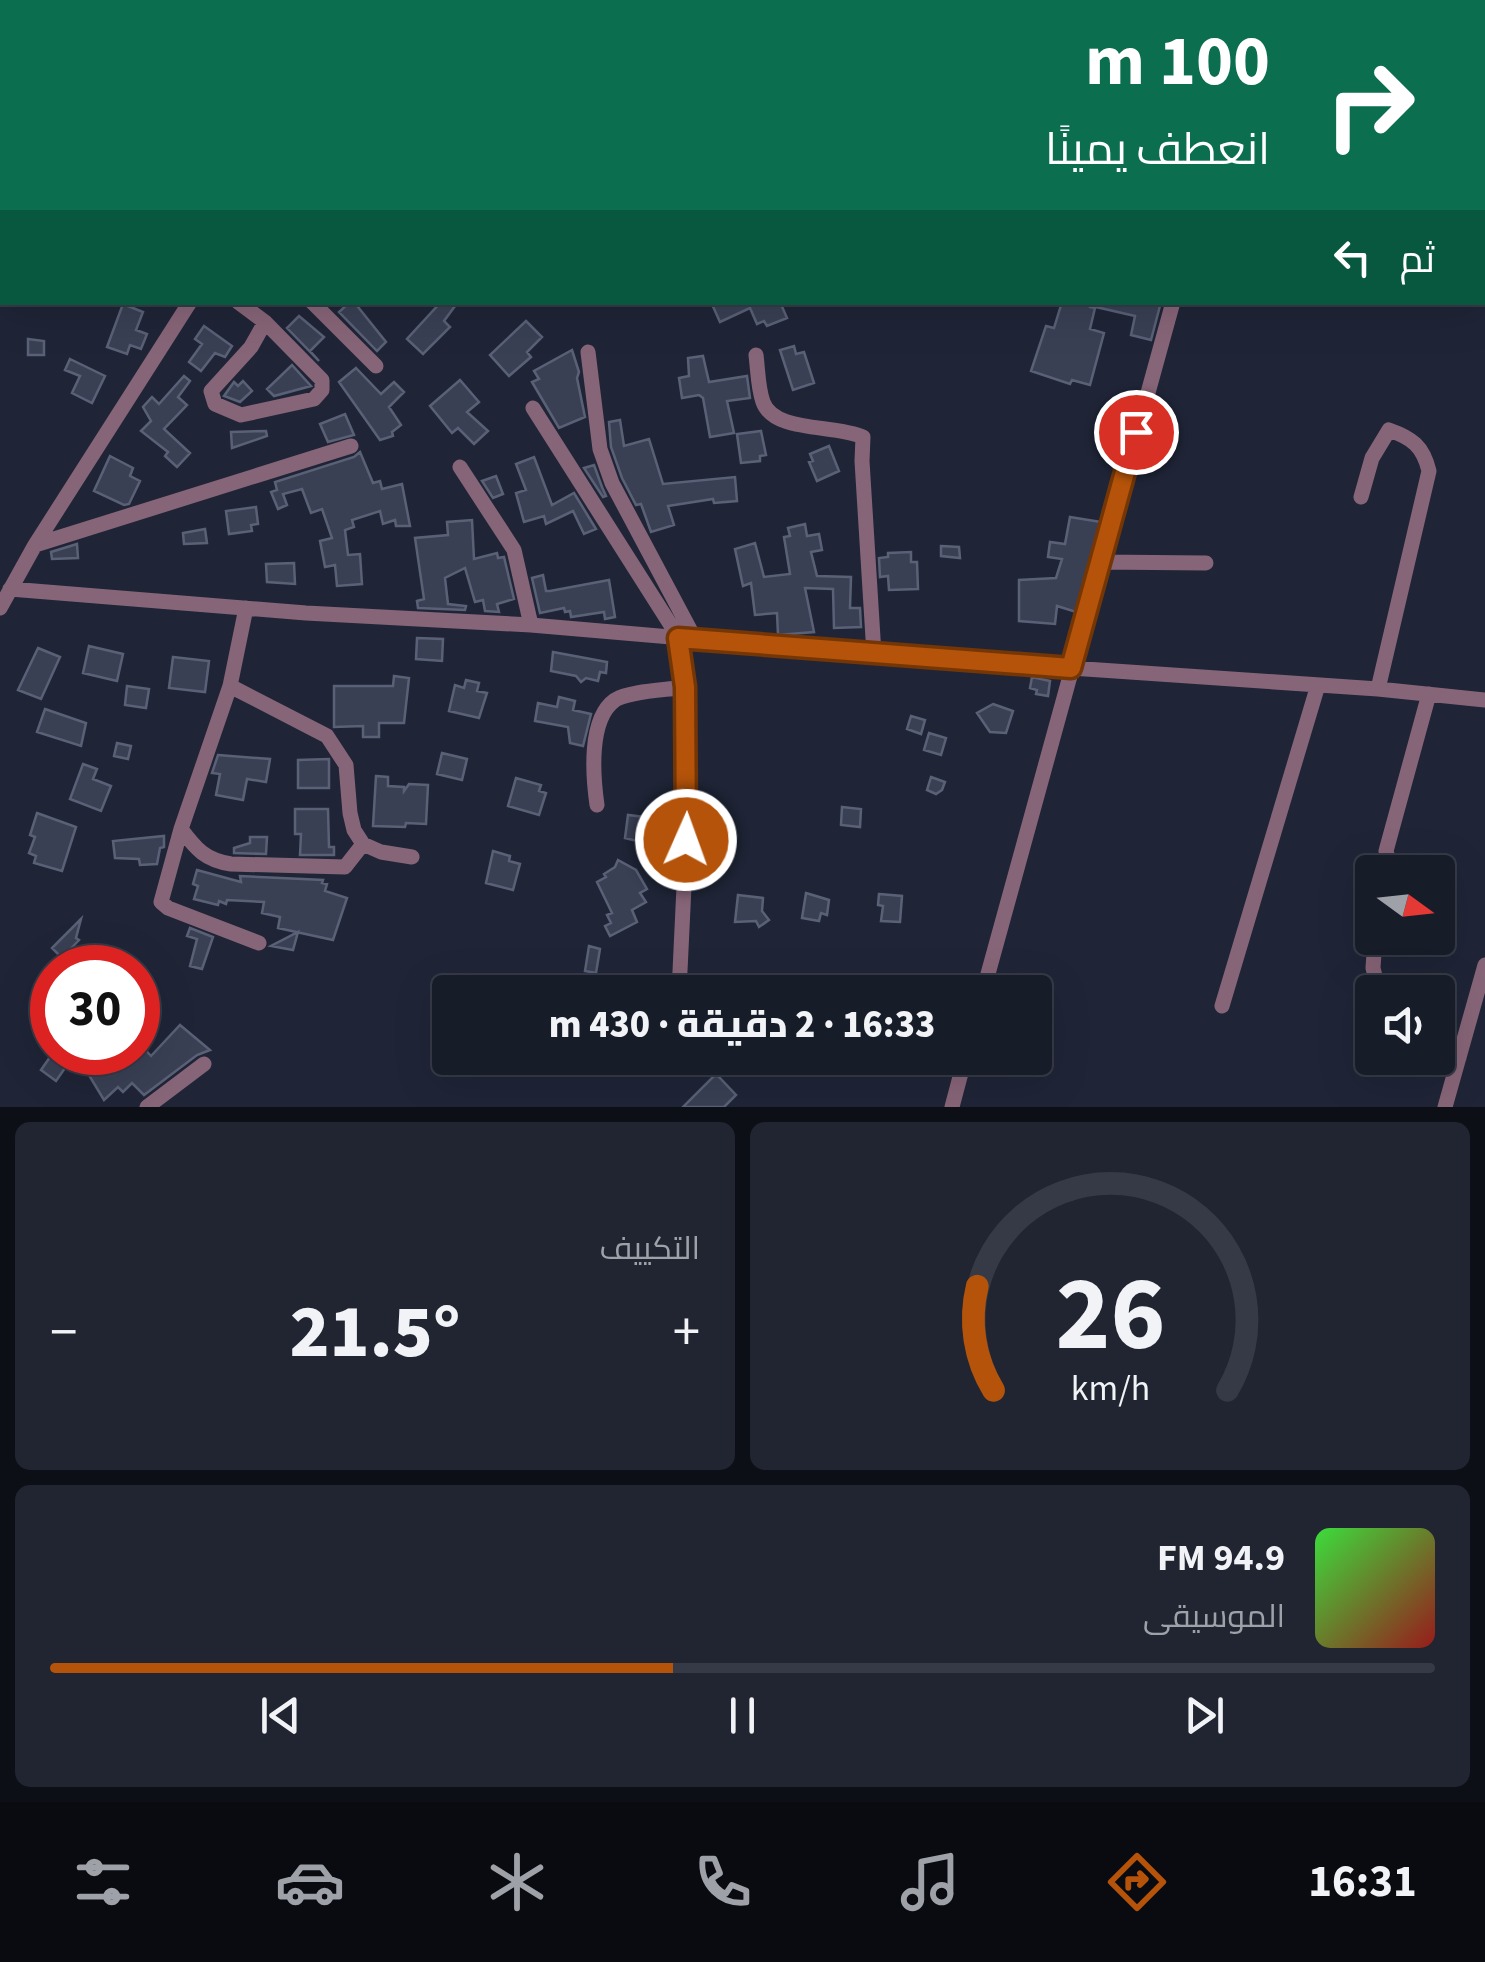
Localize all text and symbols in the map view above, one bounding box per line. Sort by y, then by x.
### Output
text: 100 m [1085,12,1270,112]
icon: right [1305,40,1435,170]
text: انعطف يمينًا [1045,118,1270,182]
icon: left [1325,230,1380,285]
text: ثم [1400,233,1435,287]
pin [1094,390,1179,475]
icon: arrive [1109,405,1164,460]
position arrow [634,788,738,892]
north arrow [1355,855,1455,955]
map controls [1355,855,1455,1075]
speed limit sign: 30 [30,945,160,1075]
button: sound [1355,975,1455,1075]
text: 16:33 · 2 دقيقة · 430 m [549,998,935,1052]
text: التكييف [600,1226,700,1272]
text: 26 [1055,1242,1165,1390]
text: 21.5° [289,1279,461,1386]
text: − [50,1294,77,1372]
text: + [673,1294,700,1372]
text: km/h [1070,1363,1150,1414]
text: 94.9 FM [1157,1531,1285,1585]
text: الموسيقى [1143,1594,1285,1640]
icon: previous [253,1688,308,1743]
icon: pause [715,1688,770,1743]
icon: next [1177,1688,1232,1743]
icon: filters [68,1847,138,1917]
icon: car [275,1847,345,1917]
icon: climate [482,1847,552,1917]
icon: phone [688,1847,758,1917]
icon: music [895,1847,965,1917]
icon: directions [1102,1847,1172,1917]
text: 16:31 [1308,1850,1417,1914]

